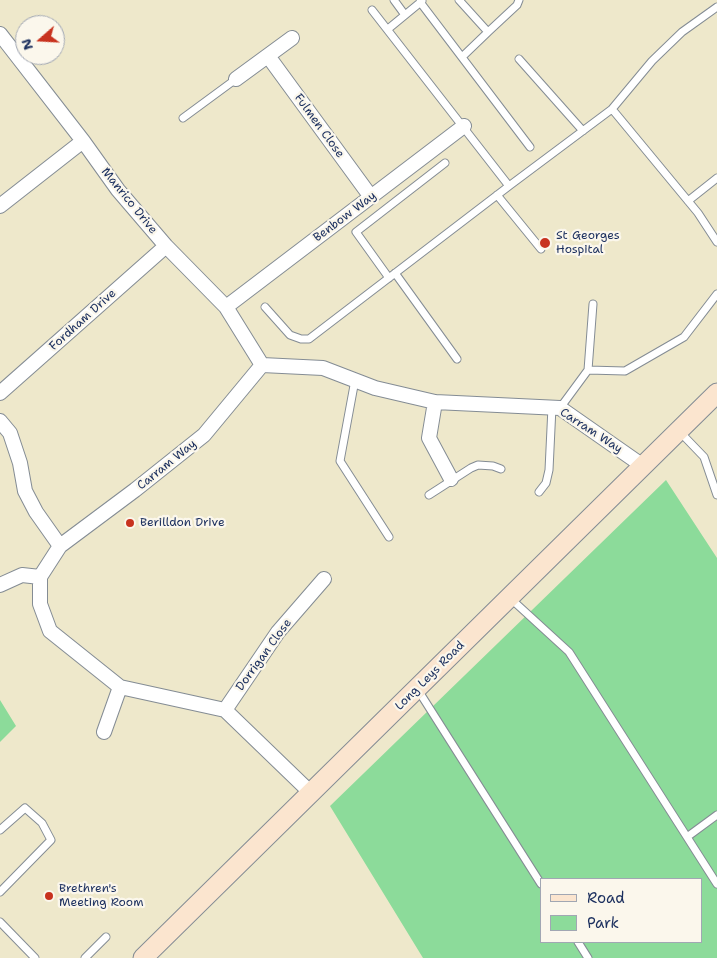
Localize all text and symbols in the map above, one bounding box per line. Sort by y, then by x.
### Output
north arrow [15,15,65,65]
text: N [16,36,37,53]
street label: Fulmen Close [291,91,347,161]
street label: Manrico Drive [98,165,160,237]
street label: Benbow Way [311,189,379,245]
place label: St Georges Hospital [556,229,620,257]
marker: St Georges Hospital [538,236,552,250]
street label: Fordham Drive [47,286,119,354]
street label: Carram Way [557,405,625,457]
street label: Carram Way [135,437,199,493]
place label: Berilldon Drive [140,516,225,530]
marker: Berilldon Drive [124,517,136,529]
street label: Dorrigan Close [233,616,295,694]
street label: Long Leys Road [392,638,468,714]
legend [540,878,702,943]
place label: Brethren's Meeting Room [59,882,143,910]
text: Road [587,888,625,908]
marker: Brethren's Meeting Room [43,890,55,902]
text: Park [587,913,619,933]

